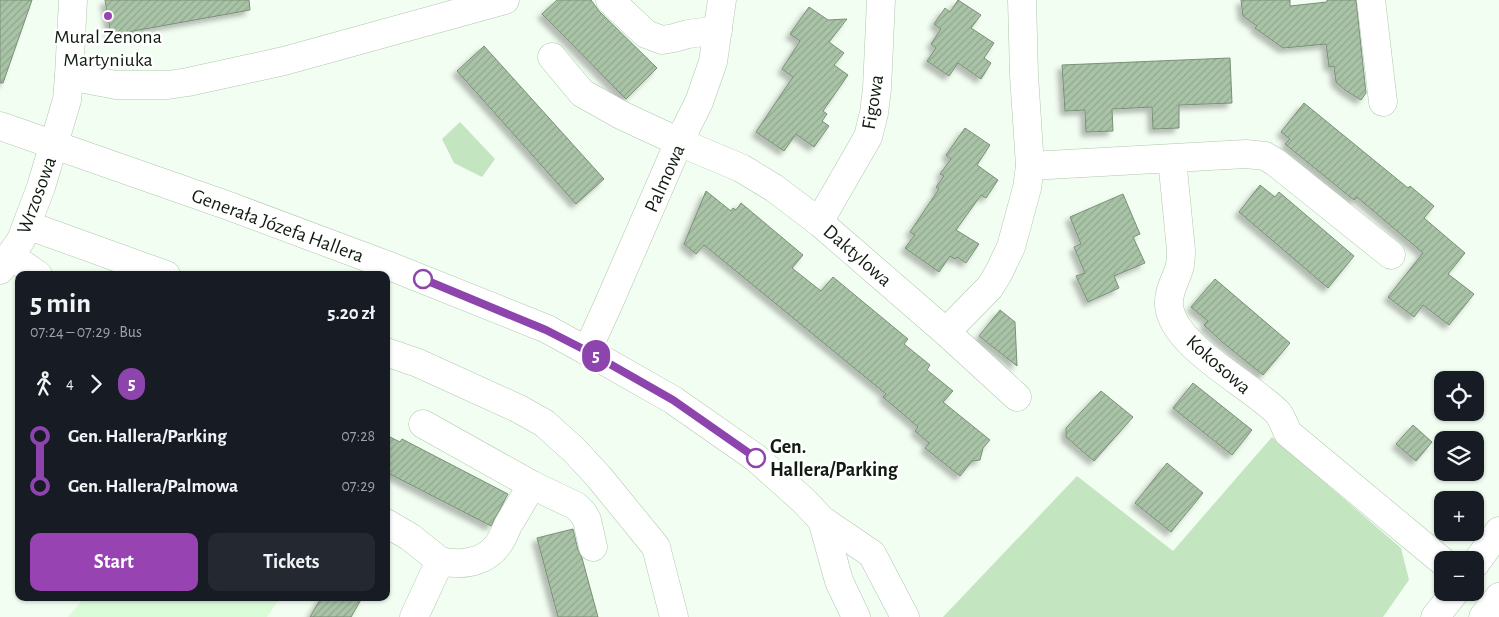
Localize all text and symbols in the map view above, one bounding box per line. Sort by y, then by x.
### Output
marker: Mural Zenona Martyniuka [102,10,114,22]
place label: Mural Zenona Martyniuka [54,27,162,70]
street label: Figowa [859,73,887,131]
street label: Palmowa [641,141,689,215]
street label: Wrzosowa [14,154,60,237]
street label: Generała Józefa Hallera [189,185,366,266]
street label: Daktylowa [819,221,895,291]
unlabelled marker [413,269,433,289]
text: 5 min [30,290,91,318]
text: 5.20 zł [327,304,375,323]
text: 07:24 – 07:29 · Bus [30,324,142,340]
street label: Kokosowa [1182,332,1254,398]
line badge: 5 [580,340,612,372]
text: 5 [592,347,600,365]
icon: walk [30,370,58,398]
icon: forward [82,370,110,398]
map controls [1434,371,1484,601]
button: locate [1434,371,1484,421]
text: 4 [66,375,74,391]
text: 5 [128,375,135,393]
text: Gen. Hallera/Parking [68,427,227,446]
text: 07:28 [341,428,375,444]
button: layers [1434,431,1484,481]
place label: Gen. Hallera/Parking [770,437,899,480]
marker: Gen. Hallera/Parking [746,448,766,468]
text: Gen. Hallera/Palmowa [68,477,238,496]
text: 07:29 [341,478,375,494]
button: + [1434,491,1484,541]
button: Start [30,533,198,591]
button: Tickets [208,533,375,591]
button: − [1434,551,1484,601]

